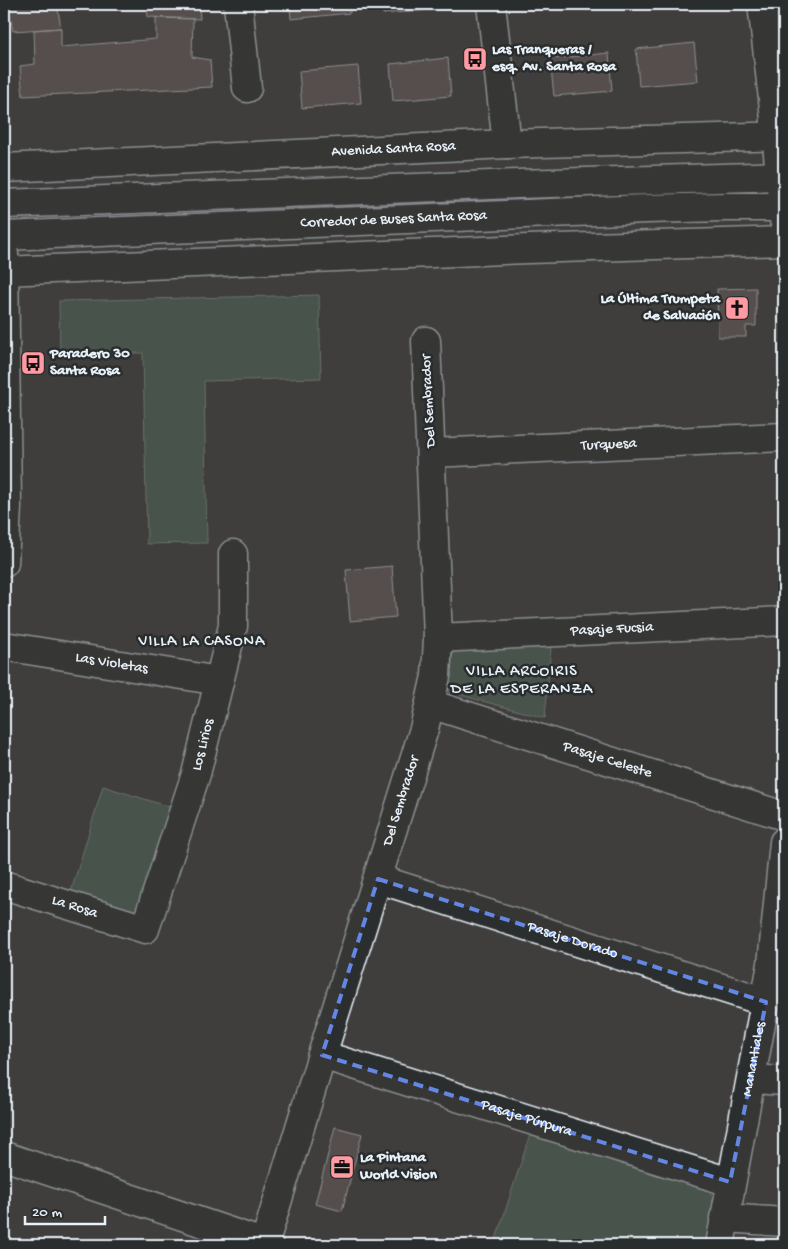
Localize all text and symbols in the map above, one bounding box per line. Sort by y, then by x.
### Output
place label: Las Tranqueras / esq. Av. Santa Rosa [491,41,617,76]
bus stop icon: Las Tranqueras / esq. Av. Santa Rosa [462,46,488,72]
street label: Avenida Santa Rosa [331,137,457,161]
street label: Corredor de Buses Santa Rosa [300,207,488,233]
place label: La Última Trumpeta de Salvación [600,290,721,325]
church icon: La Última Trumpeta de Salvación [724,295,750,321]
place label: Paradero 30 Santa Rosa [49,345,130,380]
bus stop icon: Paradero 30 Santa Rosa [20,350,46,376]
street label: Del Sembrador [417,352,440,449]
street label: Turquesa [580,435,638,455]
street label: Pasaje Fucsia [569,618,654,641]
district label: VILLA LA CASONA [138,633,266,652]
street label: Las Violetas [74,649,150,678]
district label: VILLA ARCOIRIS DE LA ESPERANZA [450,663,594,700]
street label: Los Lirios [188,716,219,773]
street label: Pasaje Celeste [560,737,654,783]
street label: Del Sembrador [379,752,425,849]
street label: La Rosa [50,891,100,923]
street label: Pasaje Dorado [524,918,620,963]
street label: Manantiales [739,1020,770,1098]
street label: Pasaje Púrpura [477,1096,575,1141]
place label: La Pintana World Vision [359,1149,438,1184]
office icon: La Pintana World Vision [329,1154,355,1180]
scale bar [25,1194,105,1226]
text: 20 m [32,1204,62,1222]

